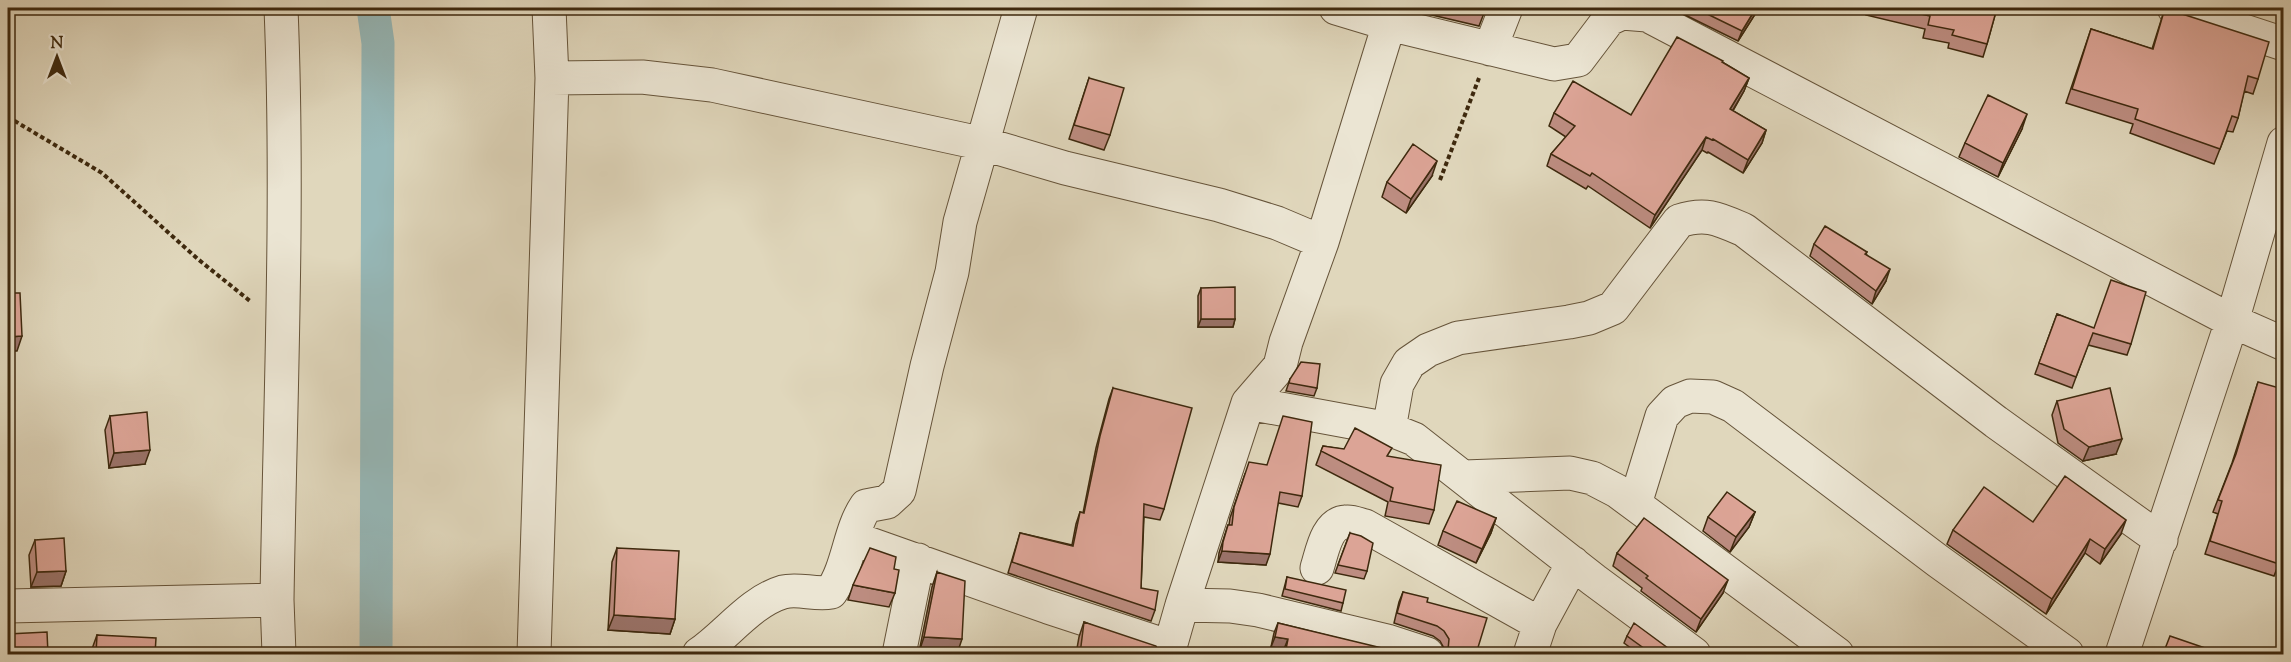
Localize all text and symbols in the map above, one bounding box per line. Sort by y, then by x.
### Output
north arrow [27,27,87,87]
text: N [51,33,64,56]

